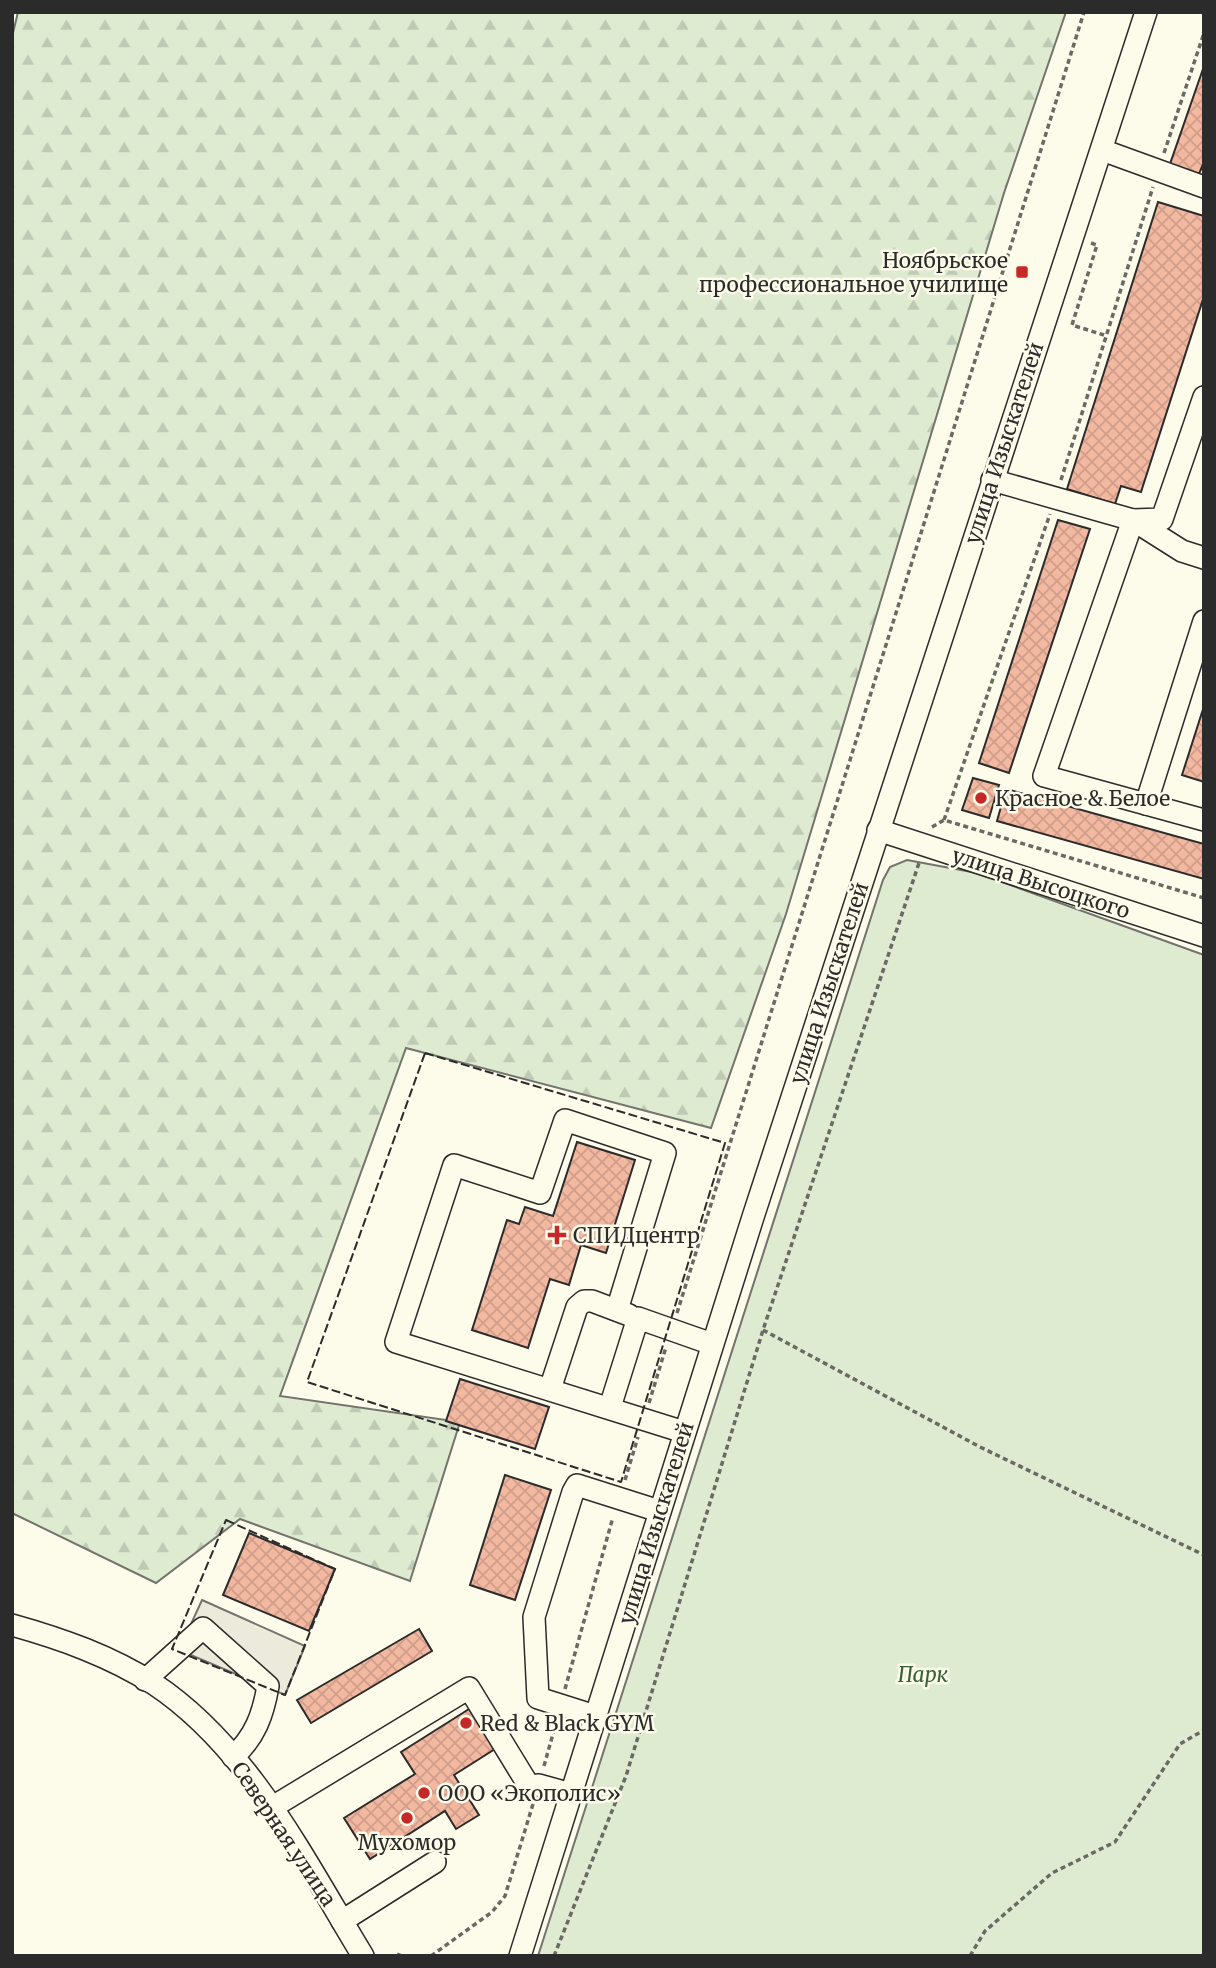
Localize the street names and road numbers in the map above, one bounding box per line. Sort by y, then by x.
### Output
street label: улица Изыскателей [959,339,1049,547]
street label: улица Высоцкого [949,842,1133,924]
street label: улица Изыскателей [784,879,874,1087]
street label: улица Изыскателей [612,1418,700,1628]
street label: Северная улица [226,1757,342,1911]

